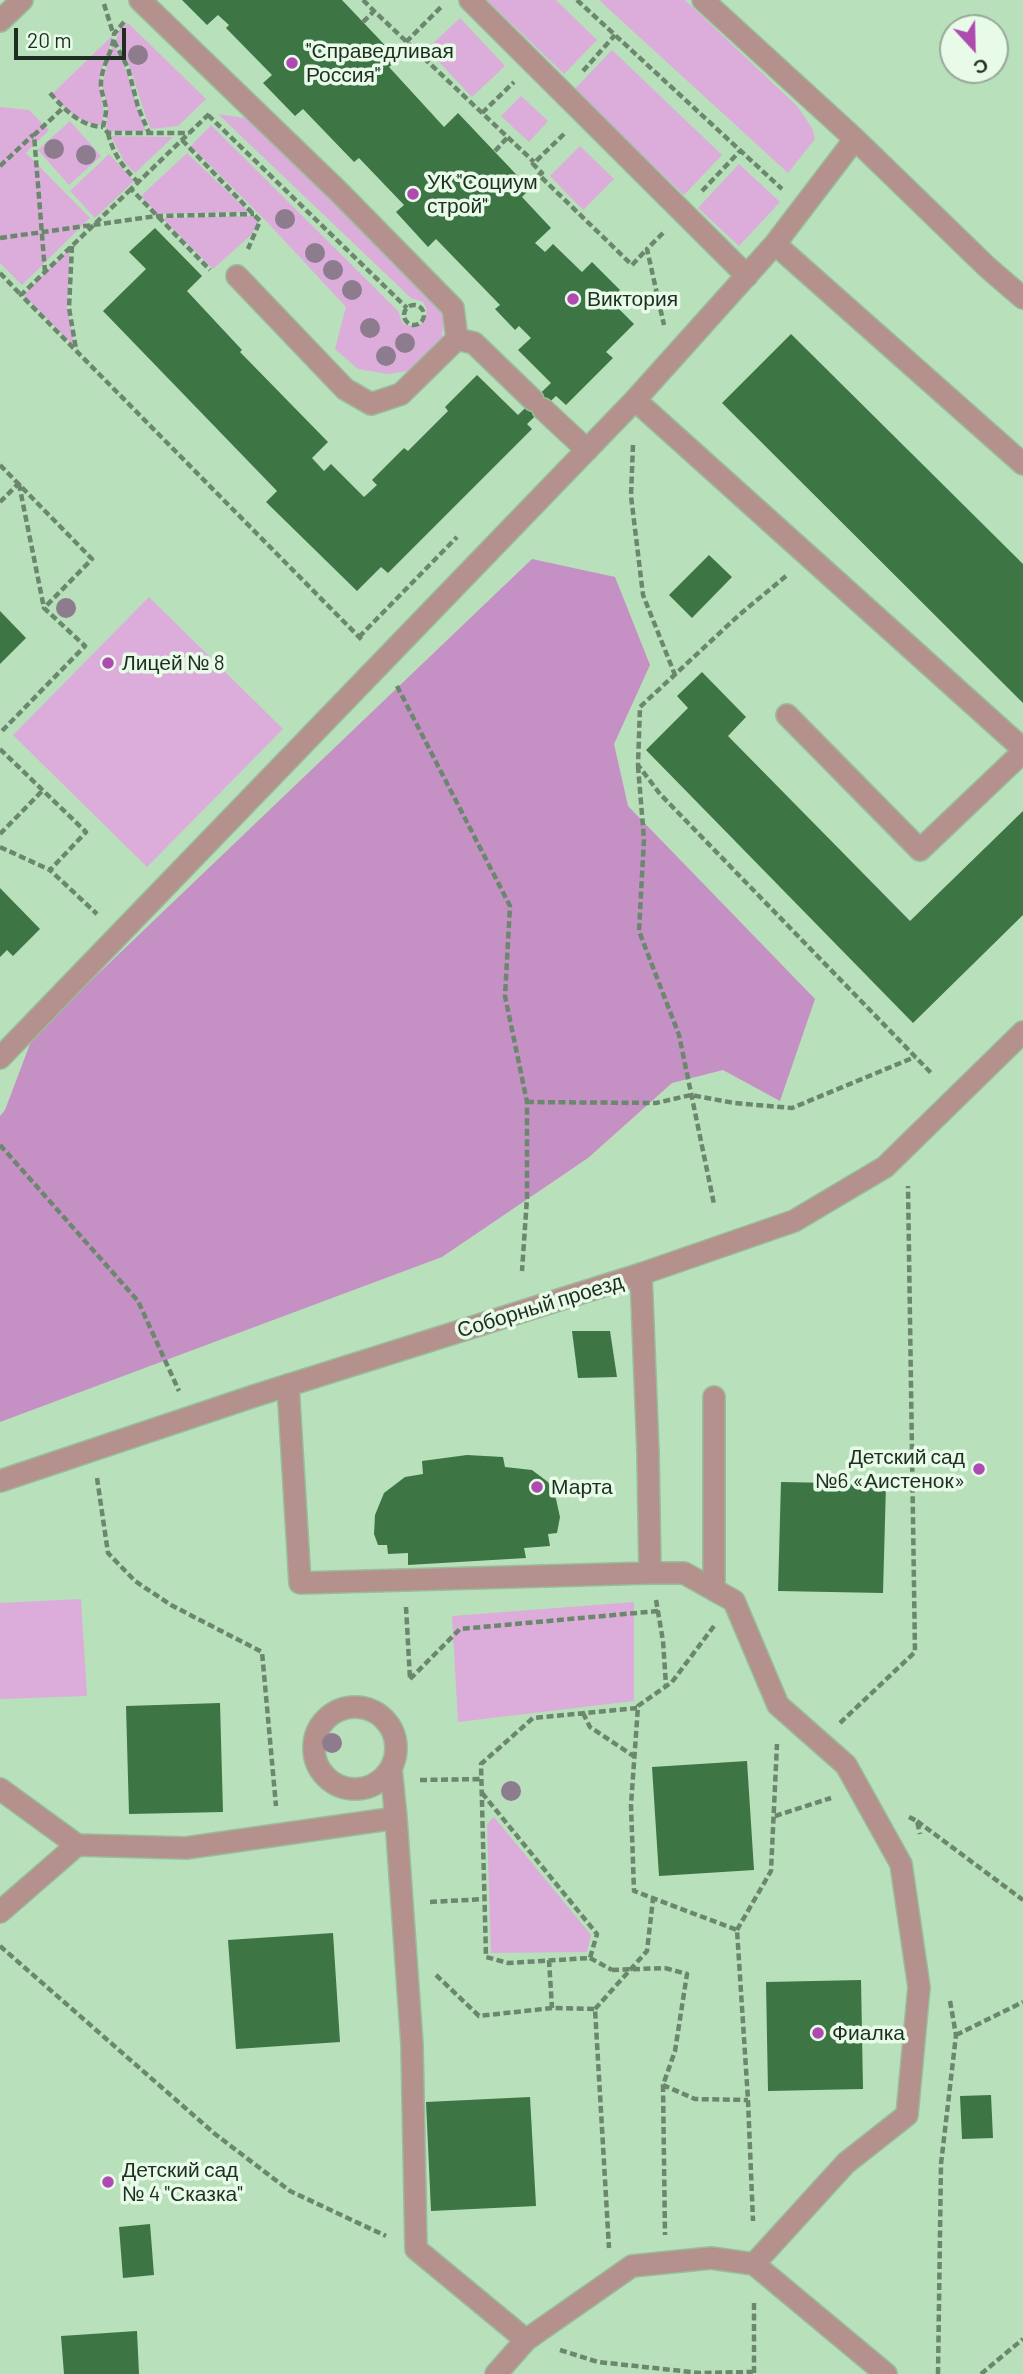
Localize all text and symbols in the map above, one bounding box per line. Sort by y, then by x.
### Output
scale bar [18,14,130,58]
north arrow [939,14,1009,84]
text: 20 m [27,27,72,52]
place label: "Справедливая Россия" [306,38,454,88]
text: С [971,54,992,80]
marker: "Справедливая Россия" [284,55,300,71]
place label: УК "Социум строй" [427,169,538,219]
marker: УК "Социум строй" [405,186,421,202]
place label: Виктория [587,286,678,312]
marker: Виктория [565,291,581,307]
place label: Лицей № 8 [122,650,225,676]
marker: Лицей № 8 [100,655,116,671]
street label: Соборный проезд [454,1269,626,1343]
place label: Детский сад №6 «Аистенок» [815,1444,965,1494]
marker: Детский сад №6 «Аистенок» [971,1461,987,1477]
place label: Марта [551,1474,613,1500]
marker: Марта [529,1479,545,1495]
place label: Фиалка [832,2020,905,2046]
marker: Фиалка [810,2025,826,2041]
place label: Детский сад № 4 "Сказка" [122,2157,243,2207]
marker: Детский сад № 4 "Сказка" [100,2174,116,2190]

